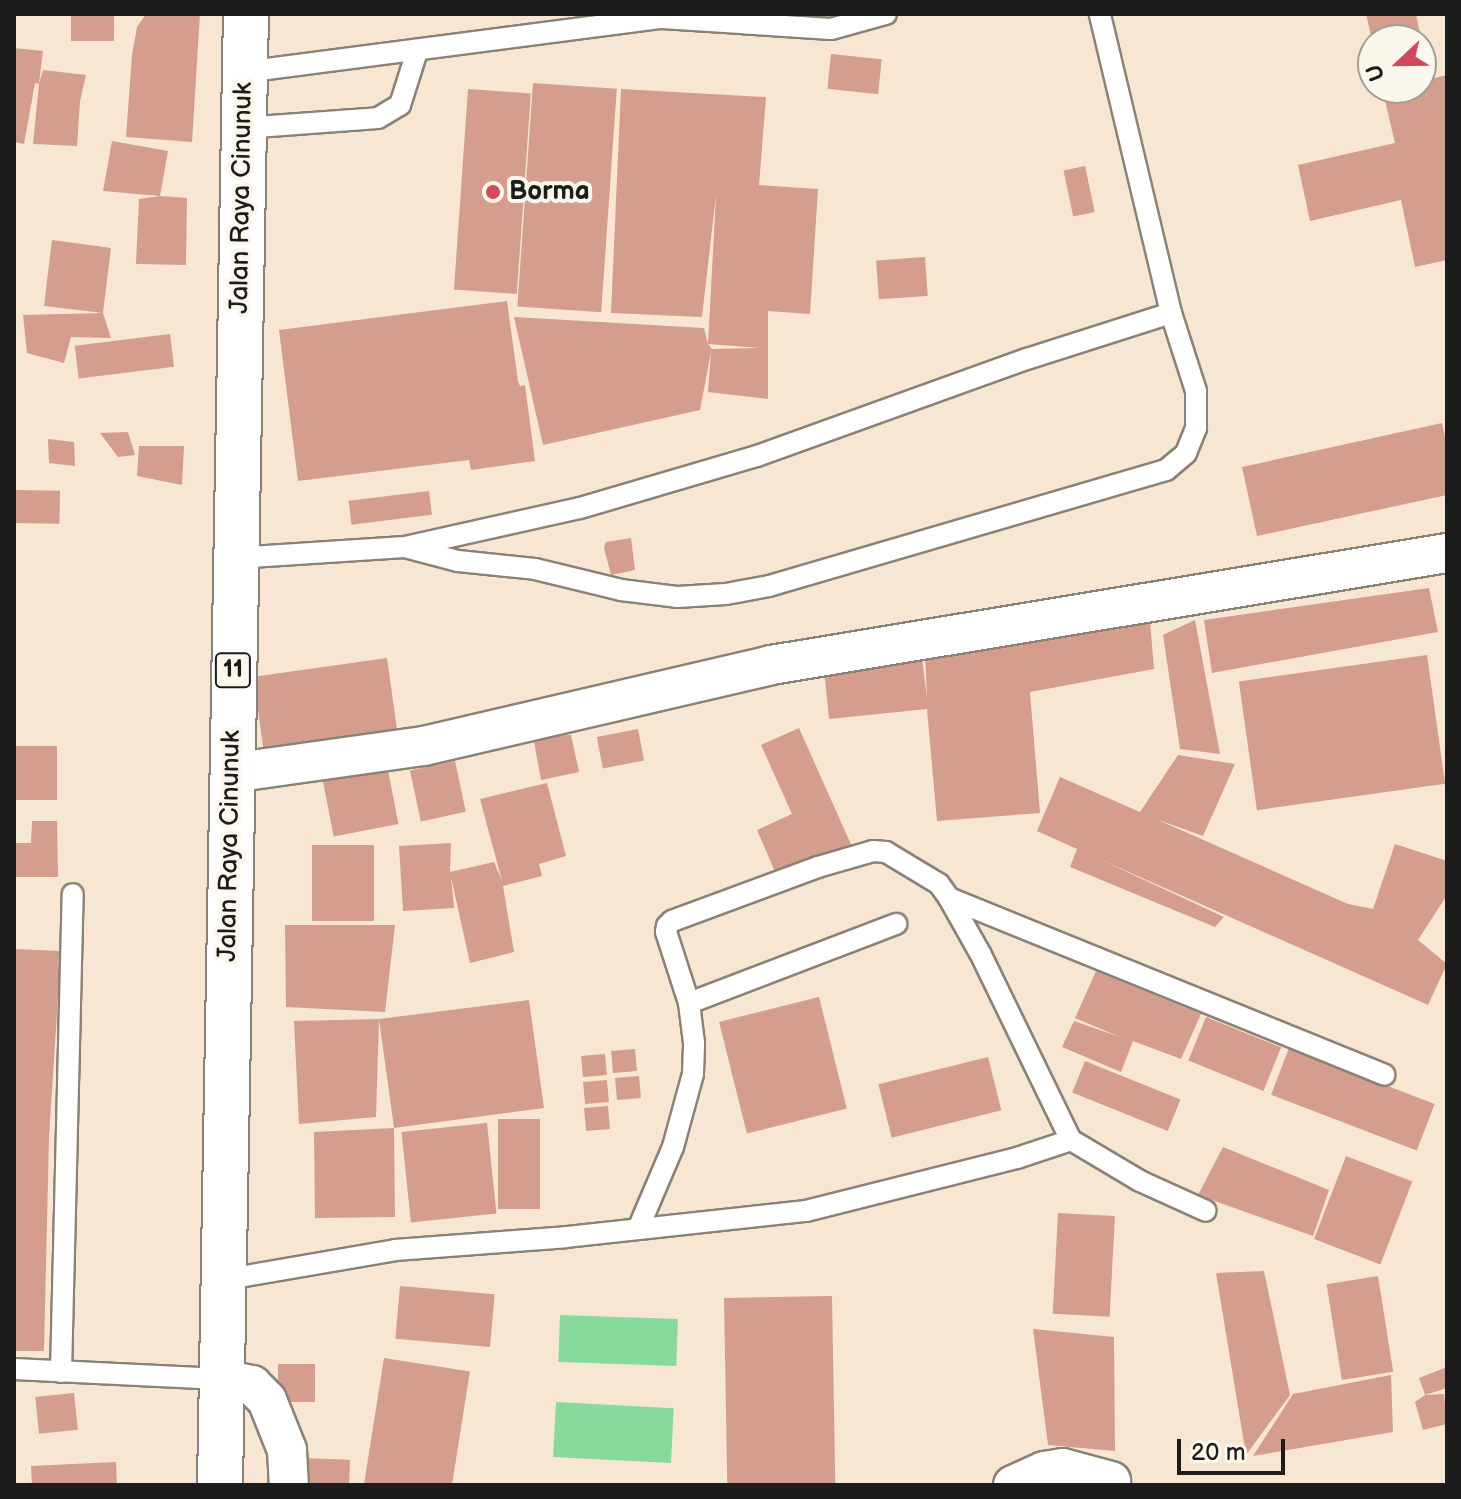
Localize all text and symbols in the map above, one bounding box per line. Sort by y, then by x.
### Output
north arrow [1357,24,1437,104]
text: U [1361,60,1392,85]
street label: Jalan Raya Cinunuk [224,82,260,314]
place label: Borma [509,176,590,208]
marker: Borma [484,183,502,201]
road number: 11 [213,650,253,690]
street label: Jalan Raya Cinunuk [212,730,248,962]
scale bar [1181,1423,1289,1473]
text: 20 m [1191,1438,1246,1467]

